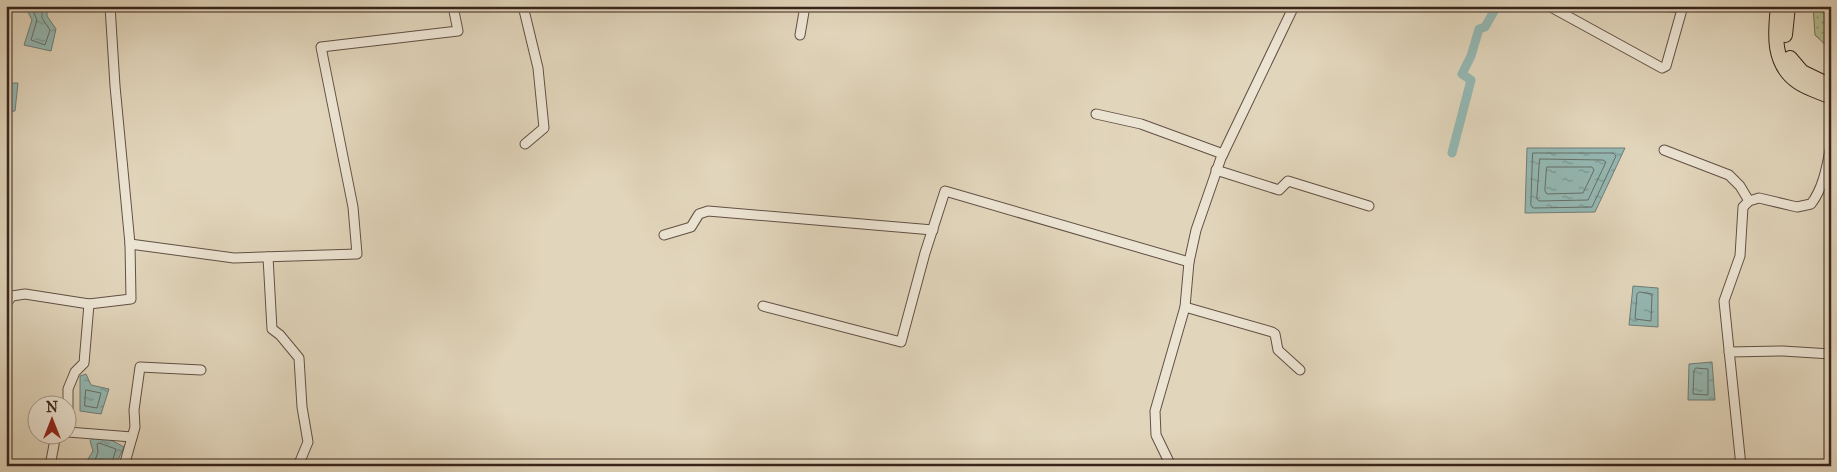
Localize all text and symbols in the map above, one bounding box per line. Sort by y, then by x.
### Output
north arrow [28,394,78,444]
text: N [46,399,58,416]

